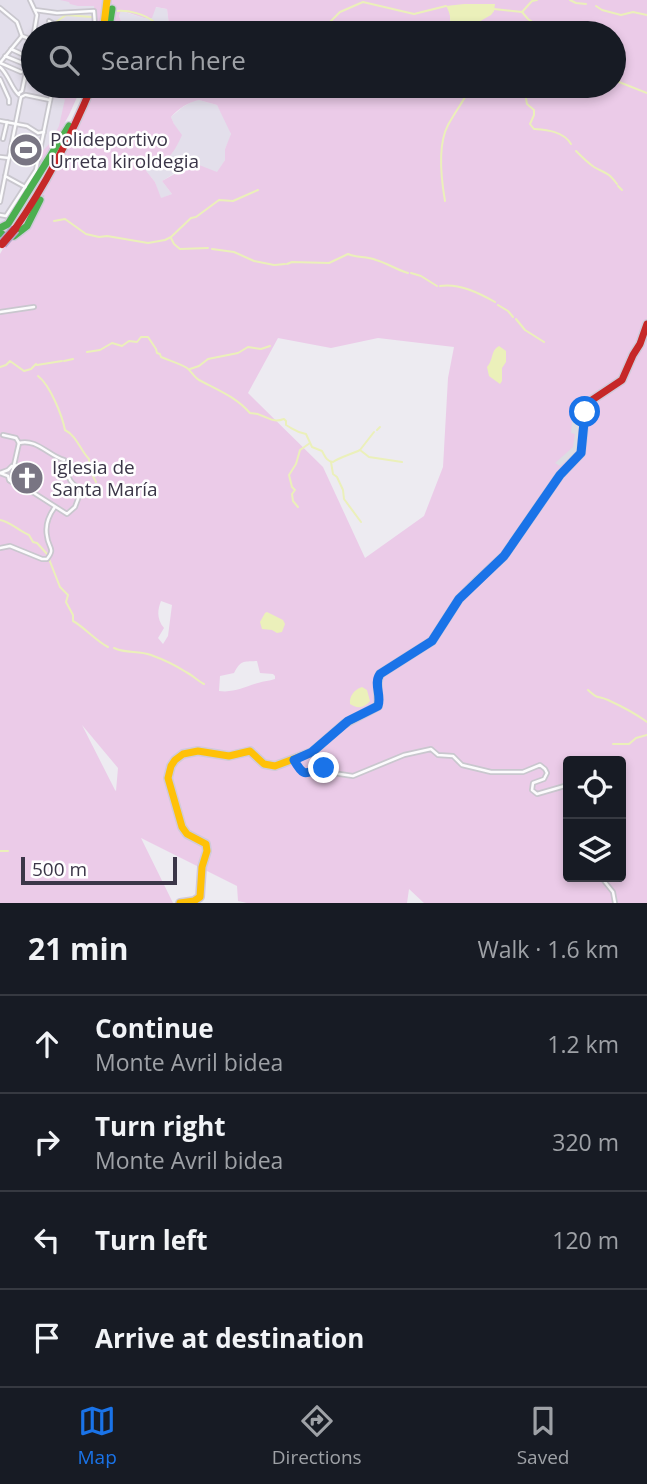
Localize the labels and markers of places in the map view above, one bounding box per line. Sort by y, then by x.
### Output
place label: Polideportivo Urreta kiroldegia [50,126,199,174]
sports icon: Polideportivo Urreta kiroldegia [7,131,45,169]
place label: Iglesia de Santa María [52,454,158,502]
church icon: Iglesia de Santa María [8,459,46,497]

